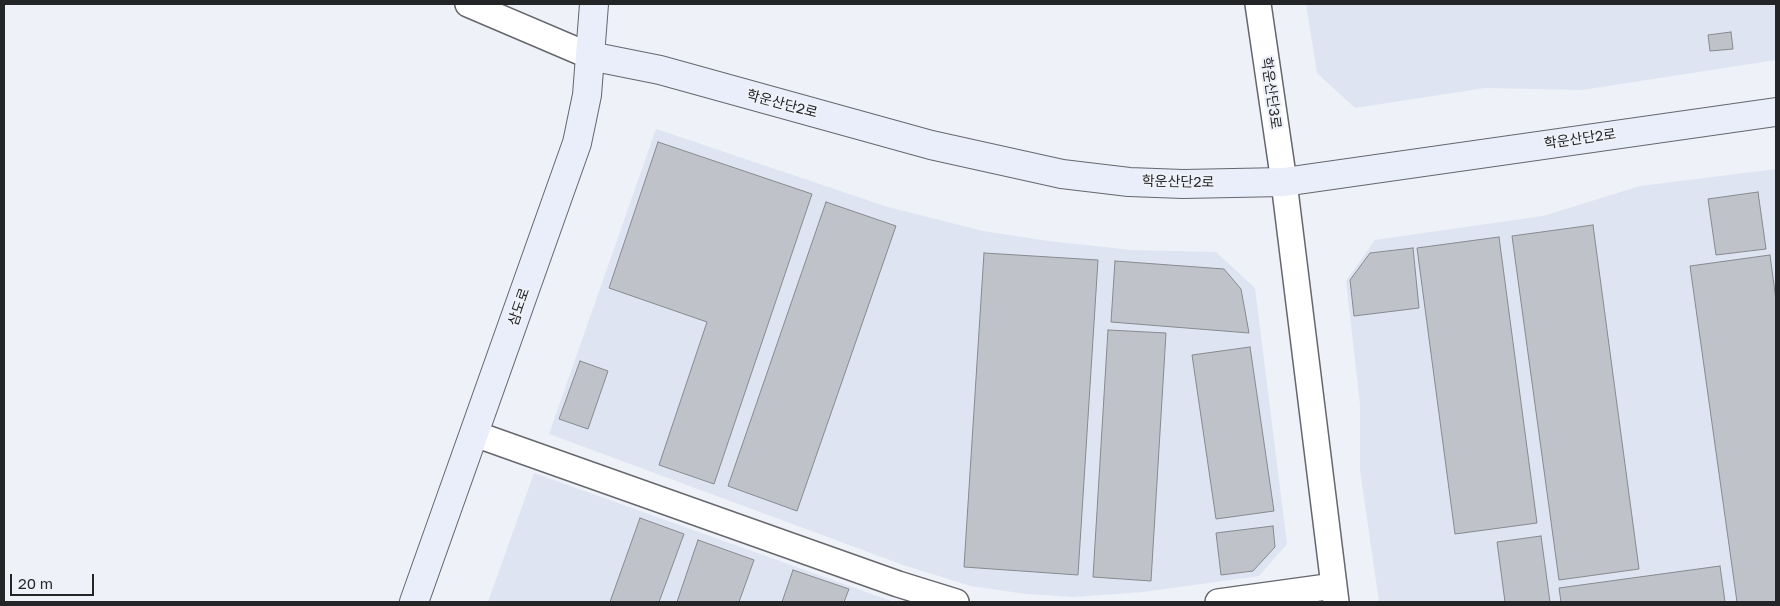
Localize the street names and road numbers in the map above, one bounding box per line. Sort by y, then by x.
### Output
street label: 학운산단3로 [1258,56,1284,130]
street label: 학운산단2로 [745,87,819,121]
street label: 학운산단2로 [1543,126,1617,152]
street label: 학운산단2로 [1142,173,1214,191]
street label: 삼도로 [505,286,533,328]

